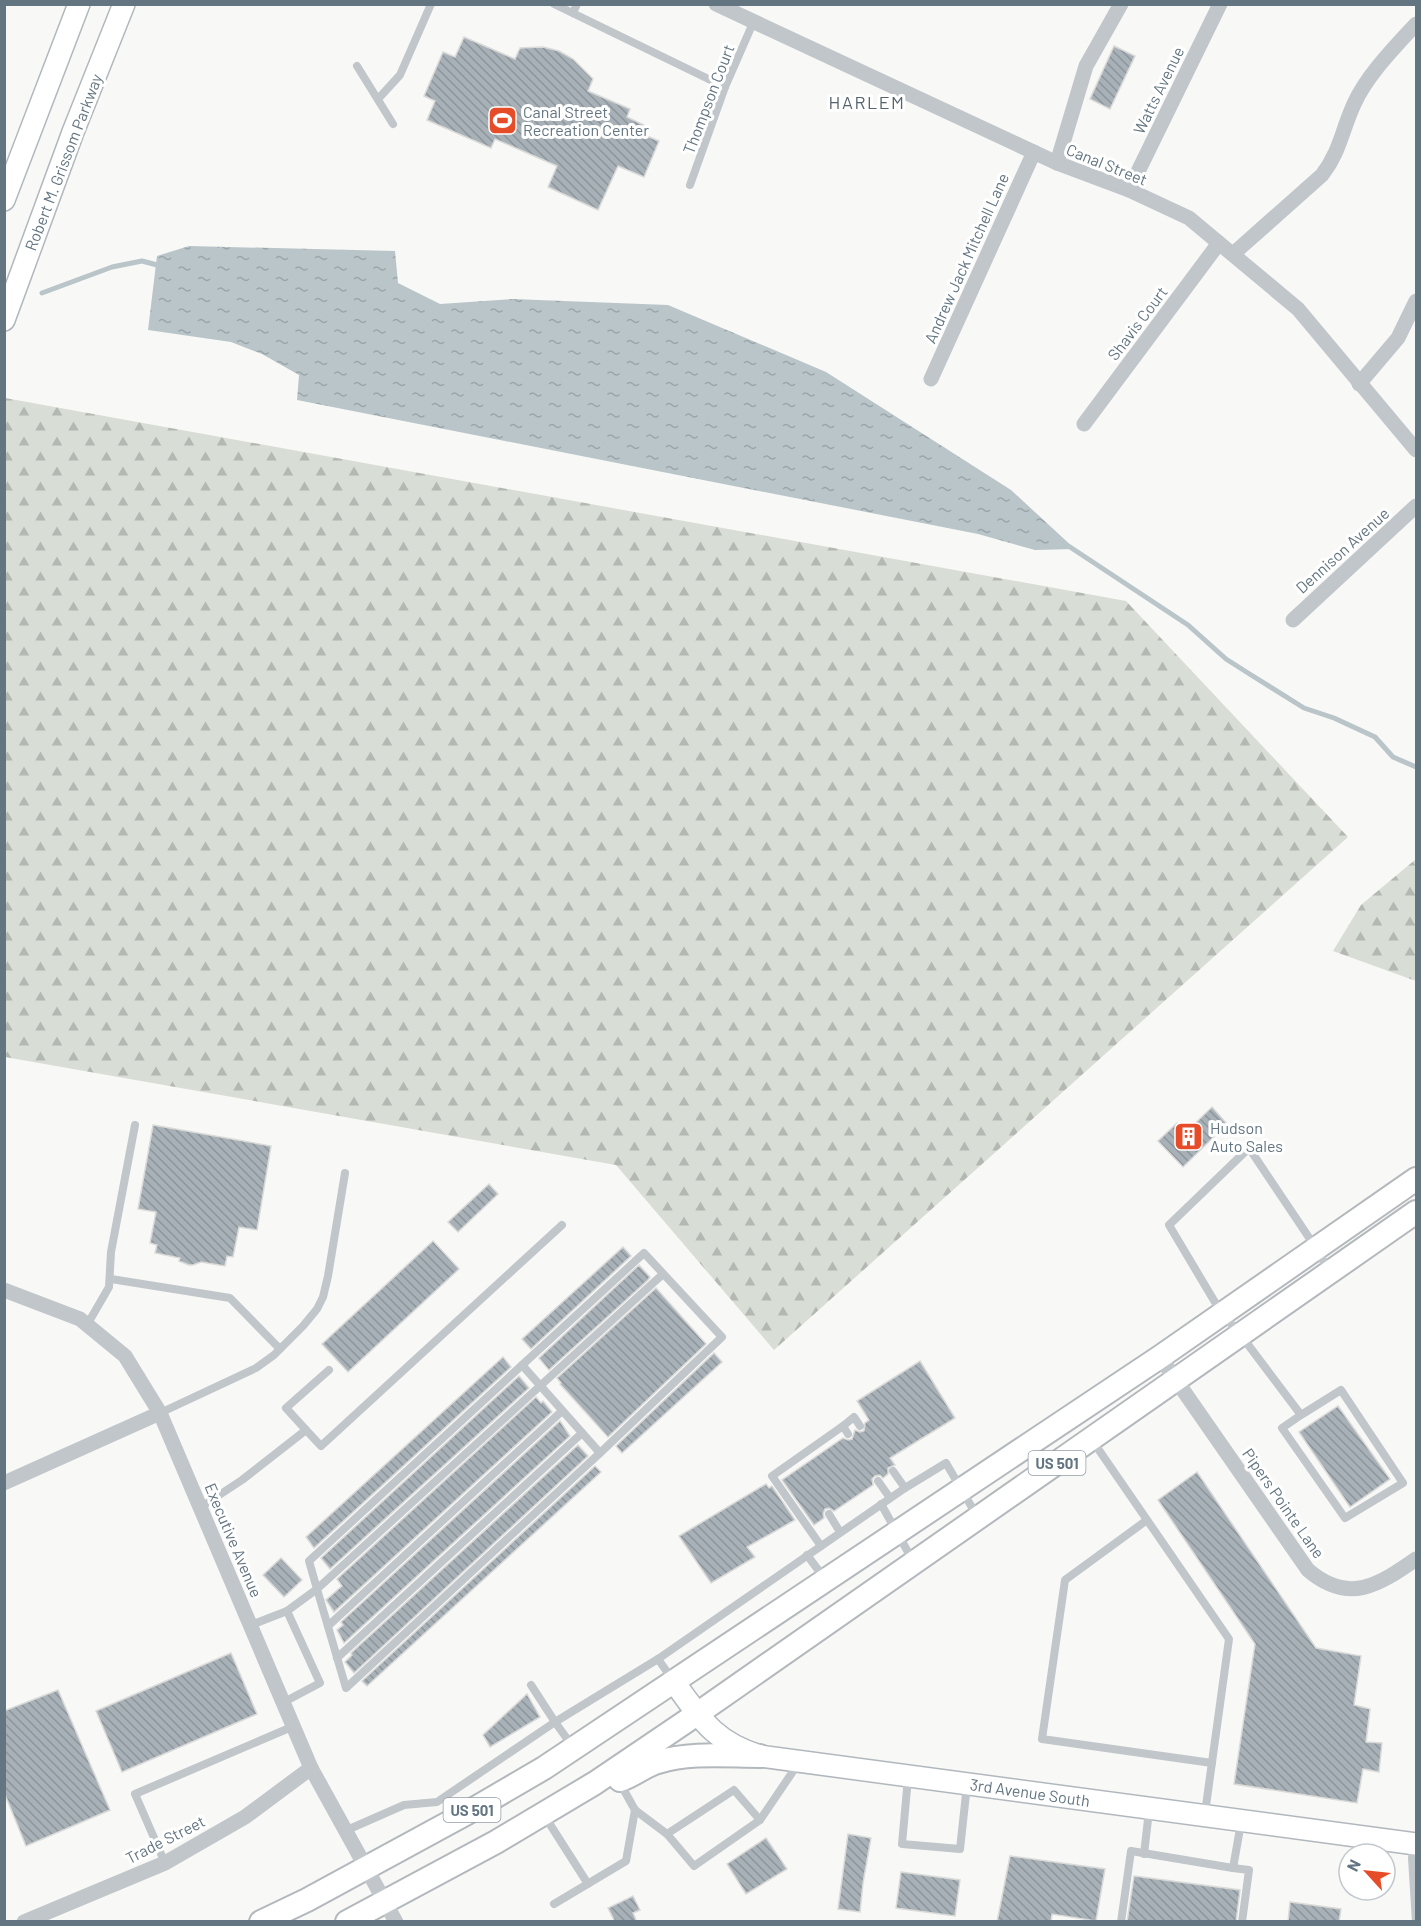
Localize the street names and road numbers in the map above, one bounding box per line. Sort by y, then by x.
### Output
street label: Thompson Court [678,42,738,156]
street label: Watts Avenue [1129,43,1187,137]
street label: Robert M. Grissom Parkway [20,70,106,253]
street label: Canal Street [1064,139,1150,189]
street label: Andrew Jack Mitchell Lane [920,170,1012,346]
street label: Shavis Court [1103,282,1171,364]
street label: Dennison Avenue [1291,503,1393,597]
street label: Pipers Pointe Lane [1239,1444,1329,1562]
road number: US 501 [1028,1451,1086,1475]
street label: Executive Avenue [201,1480,267,1600]
street label: 3rd Avenue South [969,1774,1091,1810]
road number: US 501 [444,1798,500,1822]
street label: Trade Street [122,1811,208,1867]

